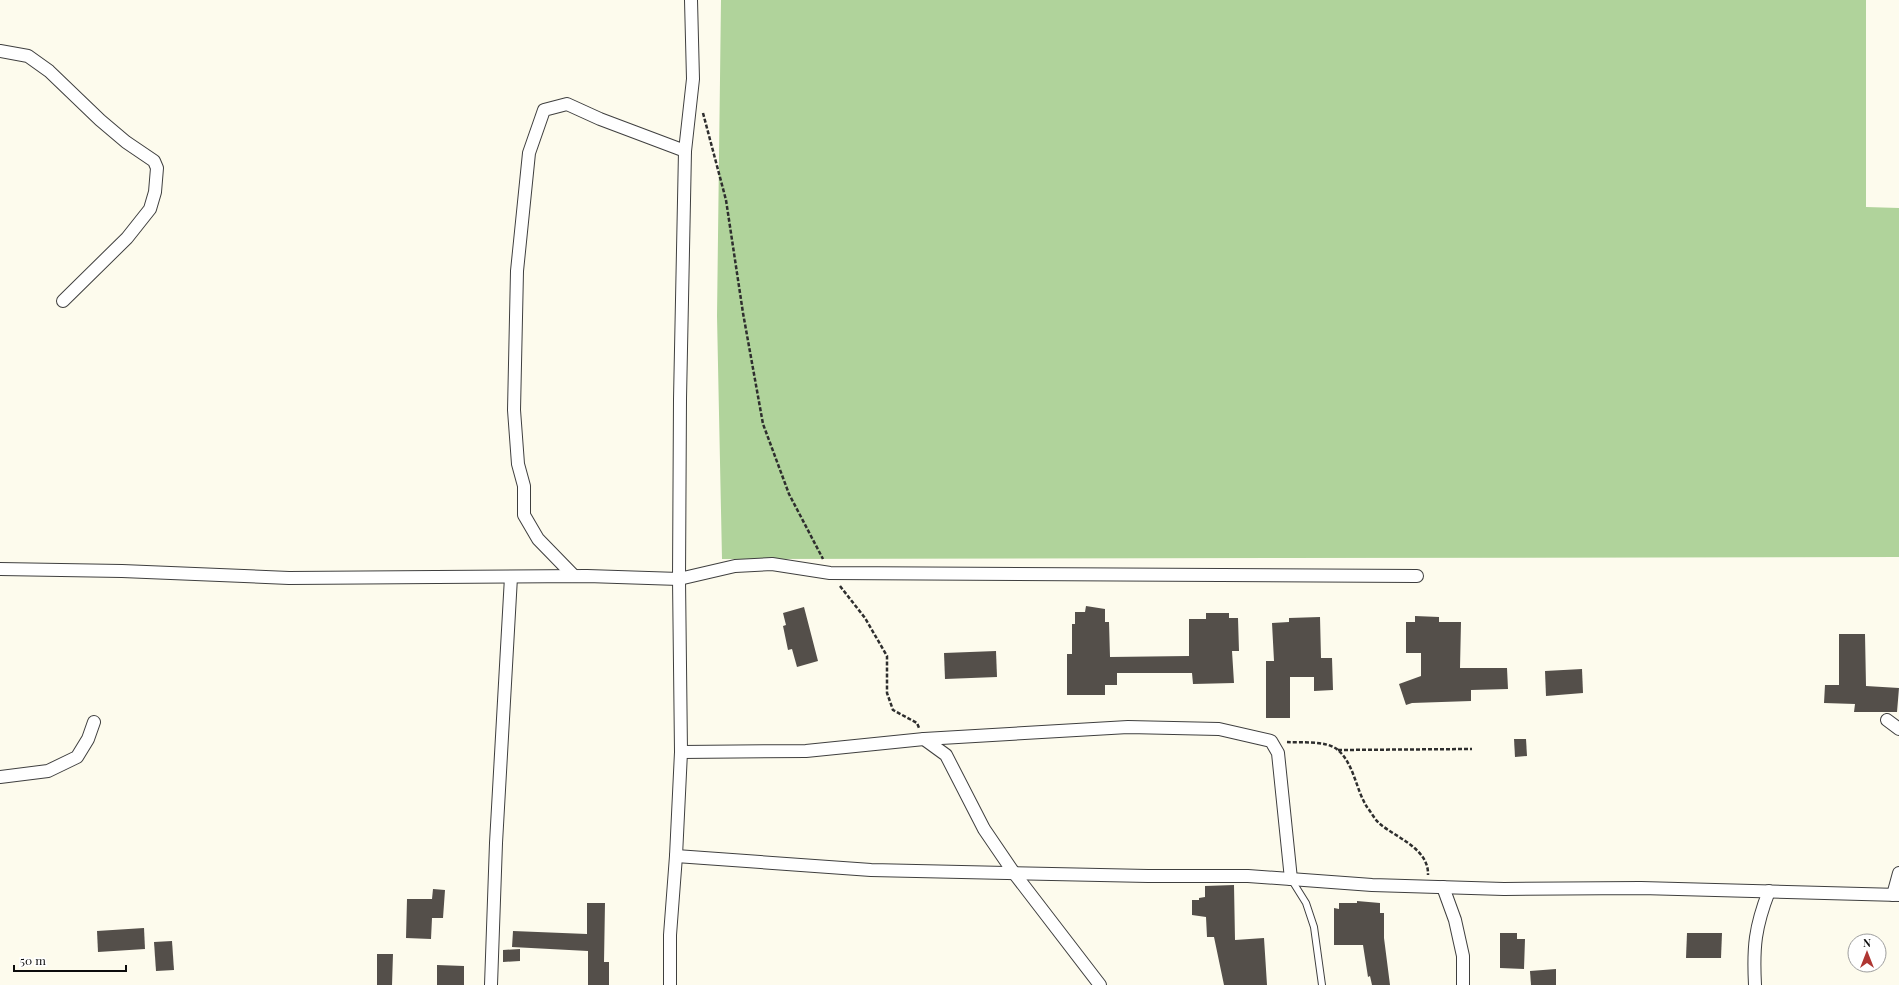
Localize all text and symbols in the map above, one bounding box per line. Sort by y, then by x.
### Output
north arrow [1847,933,1887,973]
text: N [1863,935,1871,950]
scale bar [14,947,126,973]
text: 50 m [20,952,46,968]

